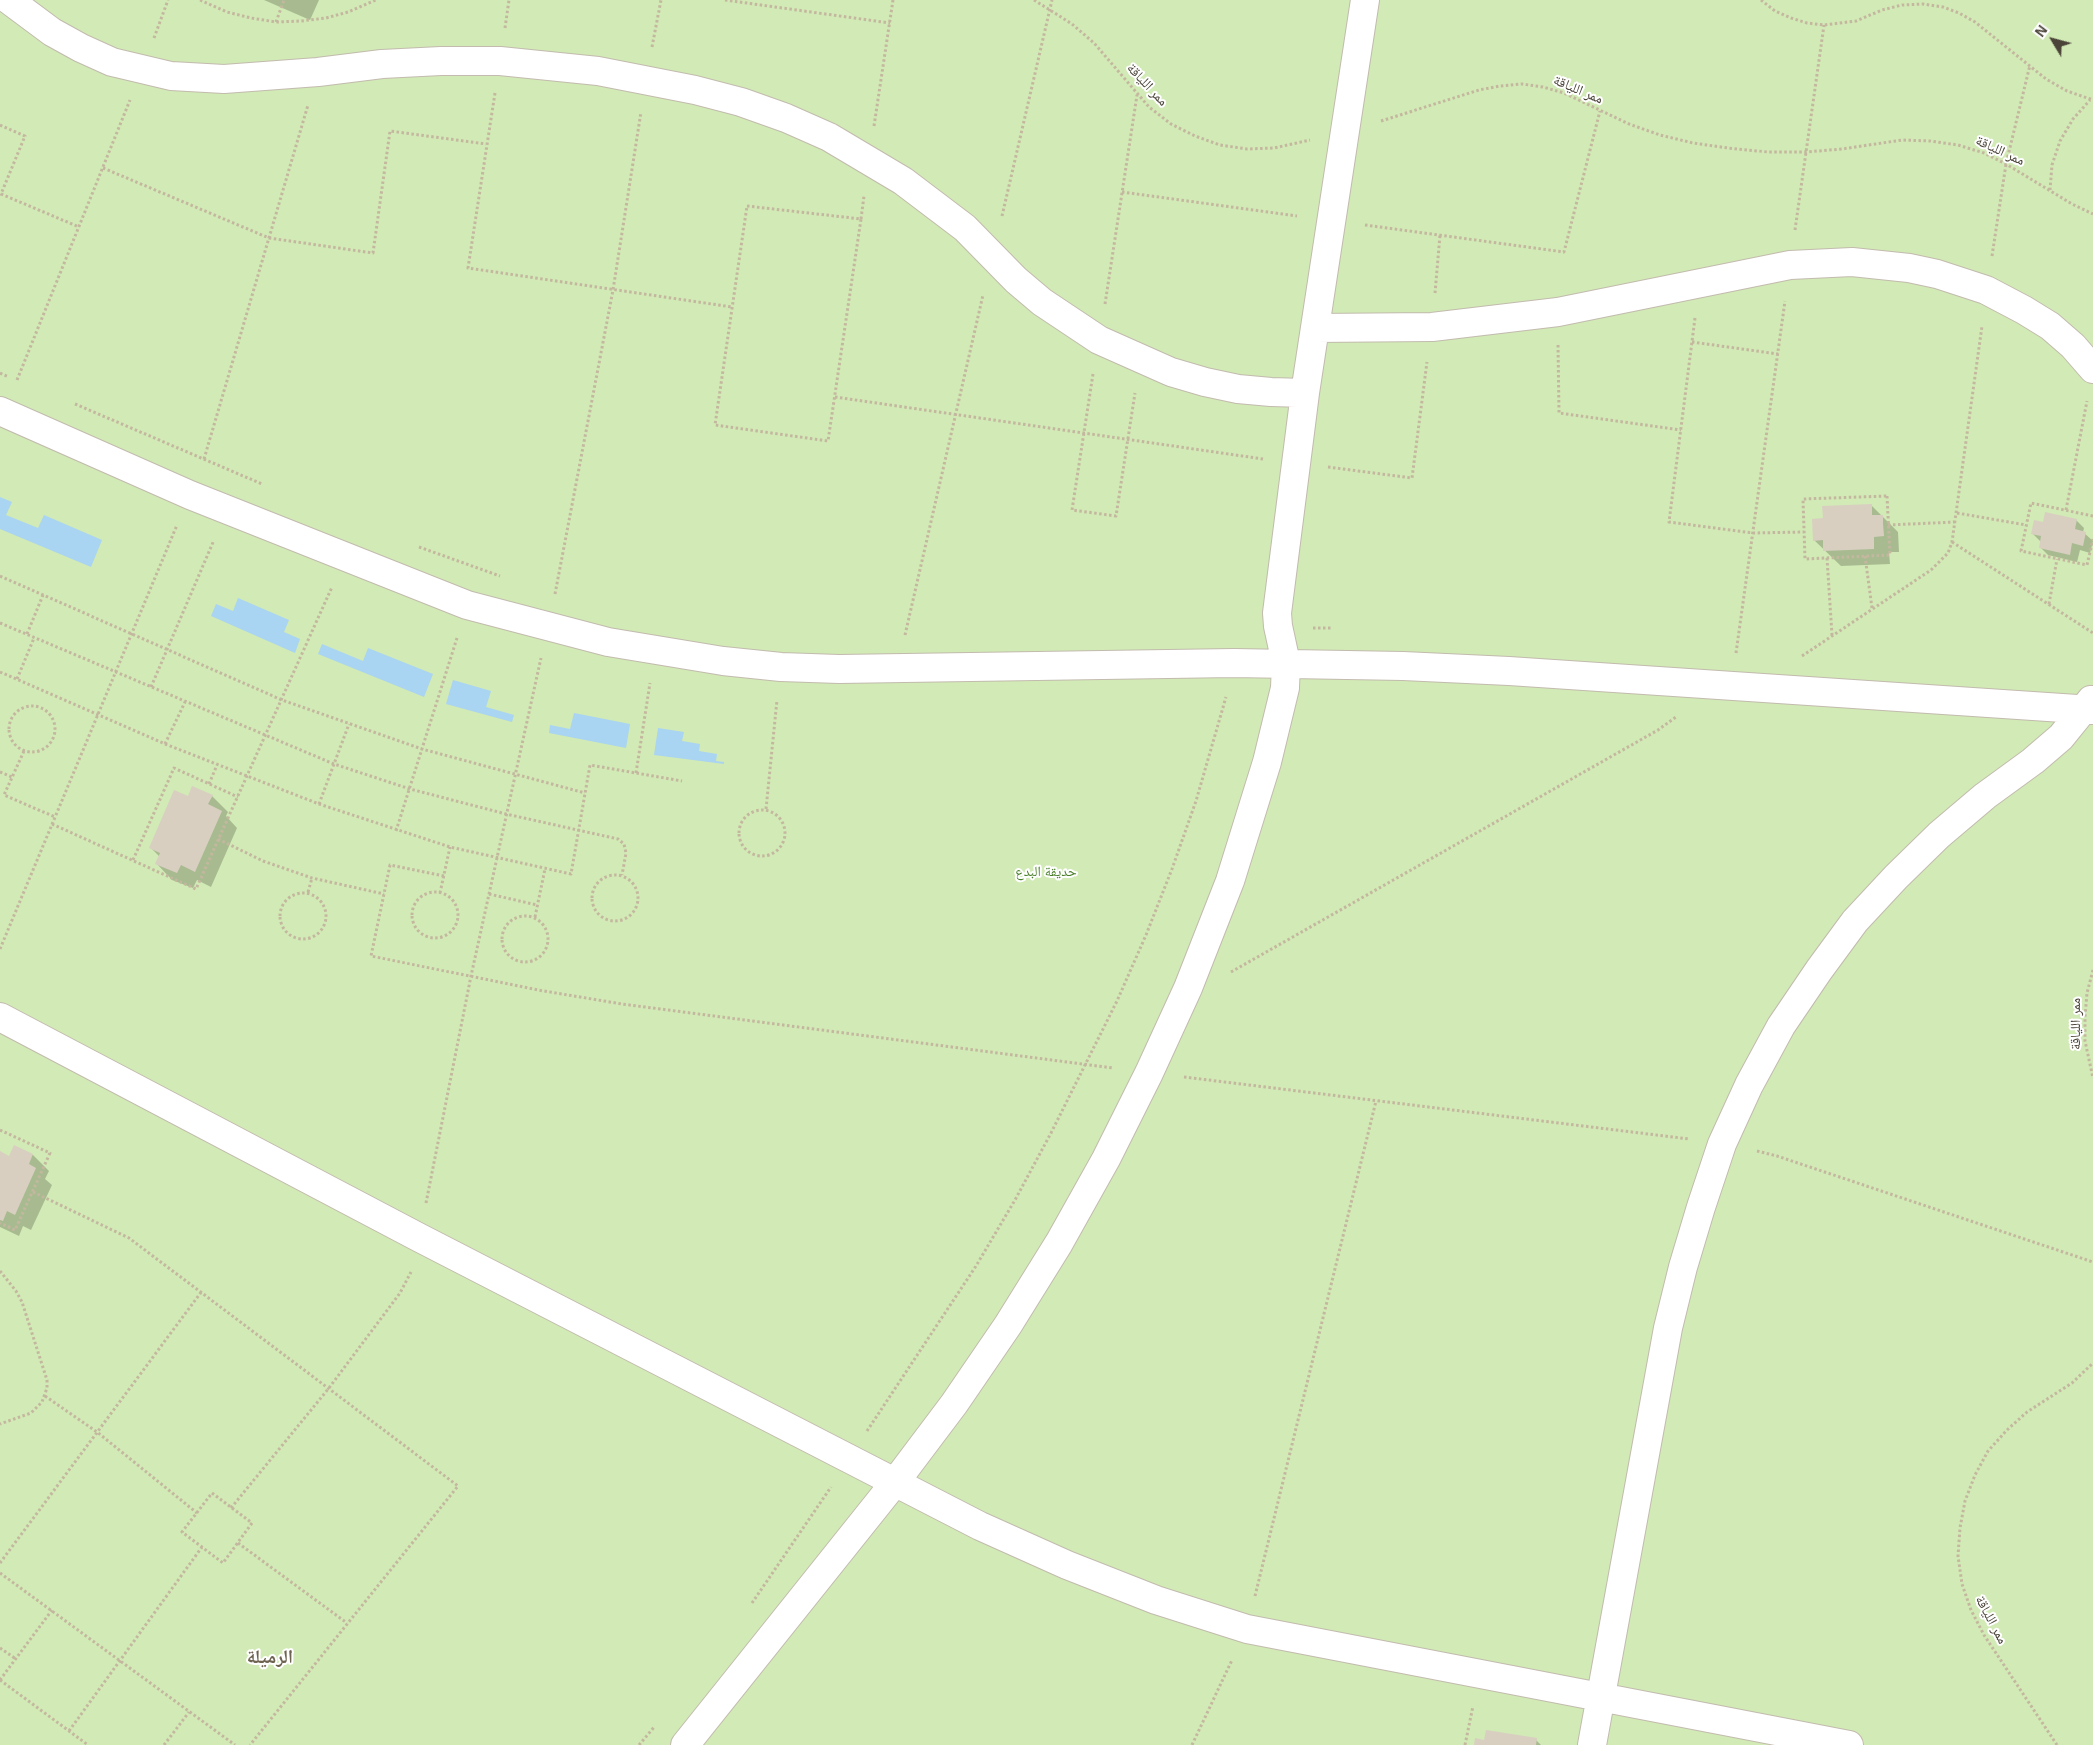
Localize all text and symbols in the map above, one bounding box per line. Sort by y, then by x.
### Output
north arrow [2028,15,2078,65]
text: N [2032,22,2050,40]
street label: ممر اللياقة [1123,60,1171,110]
street label: ممر اللياقة [1551,72,1605,108]
street label: ممر اللياقة [1973,132,2027,170]
park label: حديقة البدع [1015,864,1077,880]
street label: ممر اللياقة [2068,998,2084,1050]
street label: ممر اللياقة [1971,1593,2011,1647]
district label: الرميلة [247,1647,293,1669]

